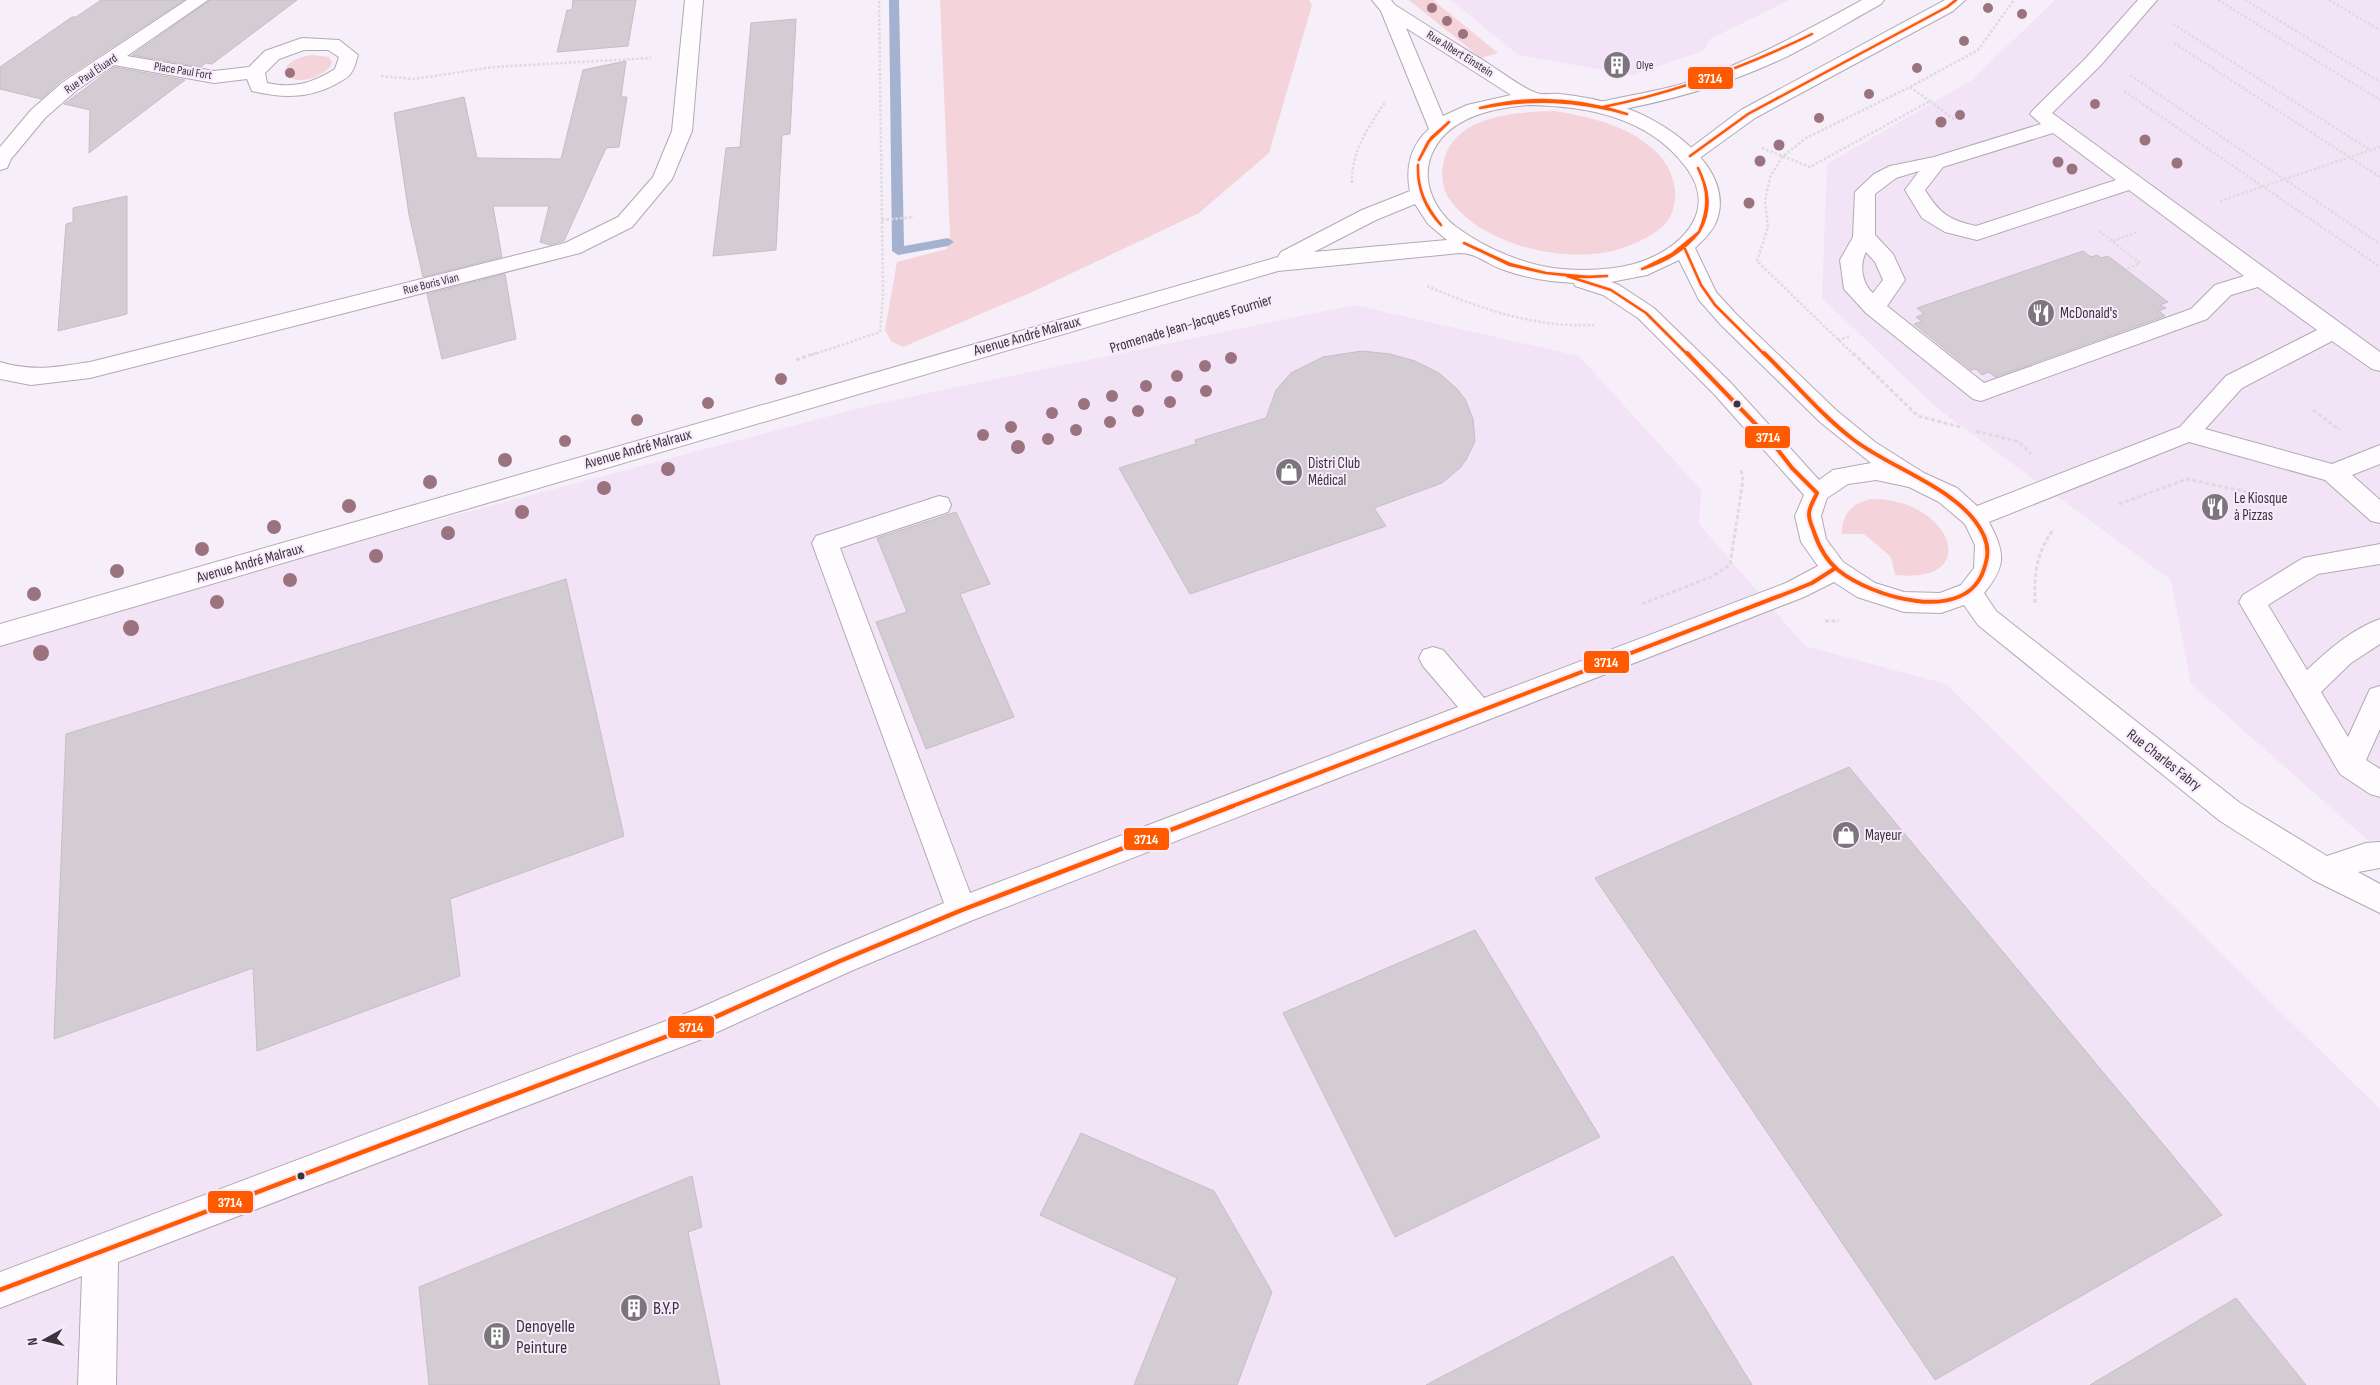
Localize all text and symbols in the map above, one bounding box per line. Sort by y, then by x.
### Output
street label: Rue Albert Einstein [1424,27,1496,81]
building icon: Olye [1602,50,1632,80]
street label: Rue Paul Éluard [62,51,120,97]
place label: Olye [1636,58,1654,73]
street label: Place Paul Fort [153,59,213,83]
line badge: 3714 [1687,66,1734,90]
text: 3714 [1698,70,1723,87]
street label: Rue Boris Vian [402,270,460,298]
street label: Promenade Jean-Jacques Fournier [1107,290,1275,358]
restaurant icon: McDonald's [2026,298,2056,328]
place label: McDonald's [2060,304,2118,323]
street label: Avenue André Malraux [970,312,1083,361]
unlabelled marker [1732,399,1742,409]
street label: Avenue André Malraux [581,425,694,474]
line badge: 3714 [1744,425,1791,449]
text: 3714 [1756,429,1781,446]
place label: Distri Club Médical [1308,454,1360,490]
shop icon: Distri Club Médical [1274,457,1304,487]
place label: Le Kiosque à Pizzas [2234,489,2288,525]
restaurant icon: Le Kiosque à Pizzas [2200,492,2230,522]
street label: Avenue André Malraux [193,539,306,588]
line badge: 3714 [1583,650,1630,674]
text: 3714 [1594,654,1619,671]
street label: Rue Charles Fabry [2123,725,2205,795]
shop icon: Mayeur [1831,820,1861,850]
place label: Mayeur [1865,826,1903,845]
line badge: 3714 [1123,827,1170,851]
text: 3714 [1134,831,1159,848]
line badge: 3714 [667,1015,715,1039]
text: 3714 [679,1019,704,1036]
unlabelled marker [296,1171,306,1181]
line badge: 3714 [207,1190,254,1214]
text: 3714 [218,1194,243,1211]
building icon: B.Y.P [619,1293,649,1323]
place label: B.Y.P [653,1298,680,1319]
north arrow [20,1315,70,1365]
place label: Denoyelle Peinture [516,1316,575,1358]
building icon: Denoyelle Peinture [482,1321,512,1351]
text: N [24,1337,42,1347]

